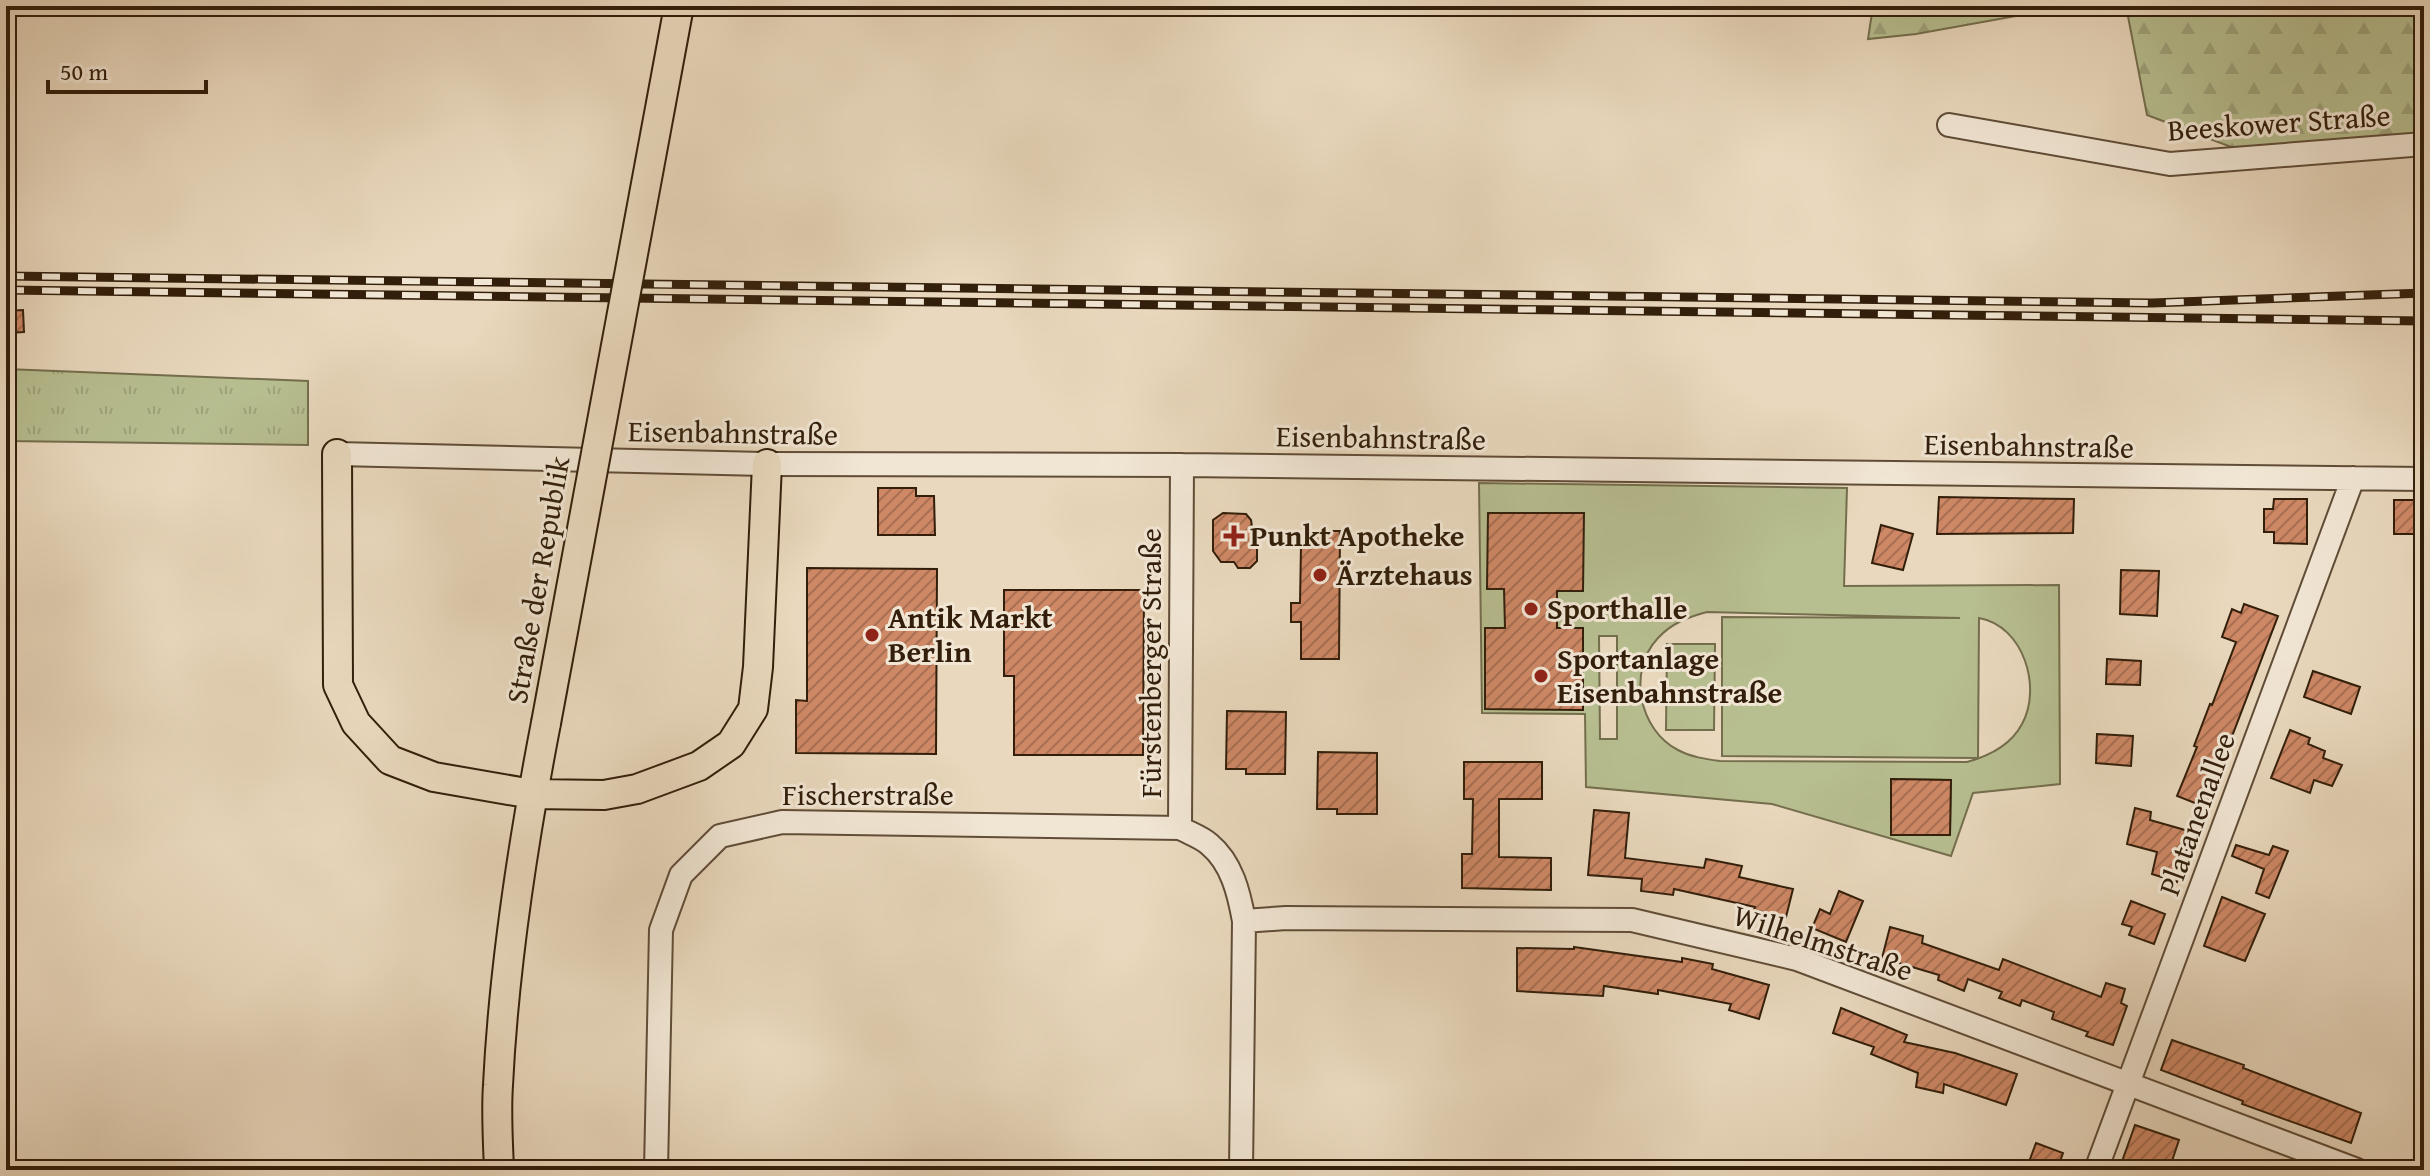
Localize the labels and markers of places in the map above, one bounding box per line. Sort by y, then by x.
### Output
place label: Punkt Apotheke [1250,513,1465,557]
marker: Punkt Apotheke [1225,527,1243,545]
place label: Ärztehaus [1336,552,1473,596]
marker: Ärztehaus [1311,566,1329,584]
place label: Sporthalle [1547,586,1687,630]
place label: Antik Markt Berlin [888,595,1053,673]
marker: Sporthalle [1522,600,1540,618]
marker: Antik Markt Berlin [863,626,881,644]
place label: Sportanlage Eisenbahnstraße [1557,636,1782,714]
marker: Sportanlage Eisenbahnstraße [1532,667,1550,685]

